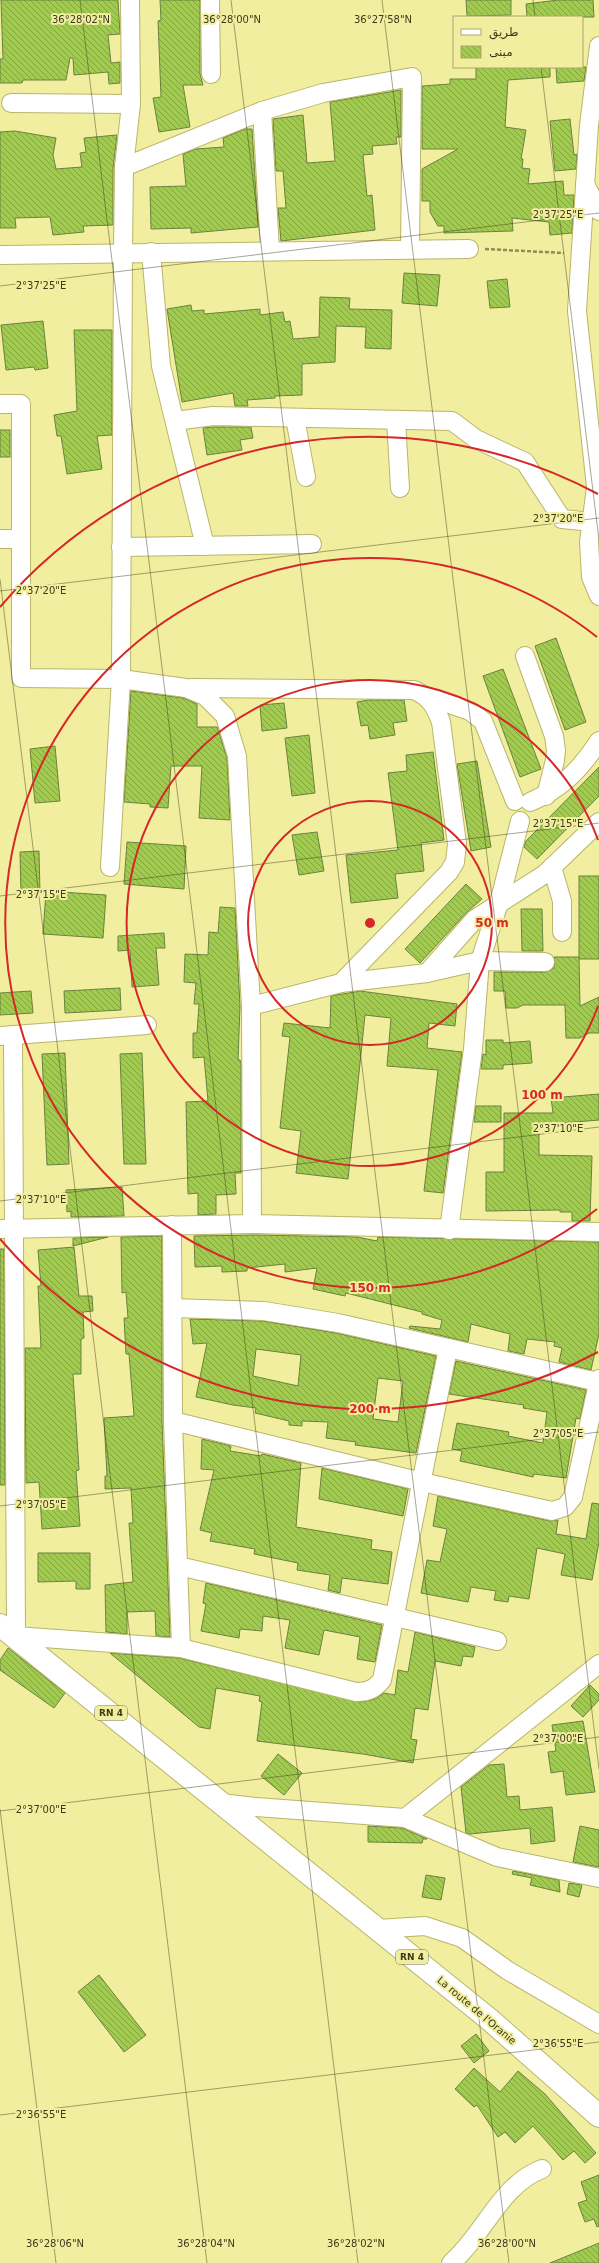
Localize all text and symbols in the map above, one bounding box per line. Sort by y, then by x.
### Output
text: 36°28'02"N [52,14,110,25]
text: 36°28'00"N [203,14,261,25]
text: 36°27'58"N [354,14,412,25]
legend [453,16,583,68]
text: طريق [489,25,519,40]
text: مبنى [489,45,513,59]
text: 2°37'25"E [533,209,583,220]
text: 2°37'25"E [16,280,66,291]
text: 2°37'20"E [533,513,583,524]
text: 2°37'20"E [16,585,66,596]
text: 2°37'15"E [533,818,583,829]
text: 2°37'15"E [16,889,66,900]
centre of rings [363,916,377,930]
text: 50 m [475,916,509,930]
text: 100 m [521,1088,563,1102]
text: 2°37'10"E [533,1123,583,1134]
text: 2°37'10"E [16,1194,66,1205]
text: 150 m [349,1281,391,1295]
text: 200 m [349,1402,391,1416]
text: 2°37'05"E [533,1428,583,1439]
text: 2°37'05"E [16,1499,66,1510]
road number: RN 4 [95,1706,127,1720]
text: 2°37'00"E [533,1733,583,1744]
text: 2°37'00"E [16,1804,66,1815]
road number: RN 4 [396,1950,428,1964]
street label: La route de l'Oranie [435,1974,518,2046]
text: 2°36'55"E [533,2038,583,2049]
text: 2°36'55"E [16,2109,66,2120]
text: 36°28'06"N [26,2238,84,2249]
text: 36°28'04"N [177,2238,235,2249]
text: 36°28'02"N [327,2238,385,2249]
text: 36°28'00"N [478,2238,536,2249]

